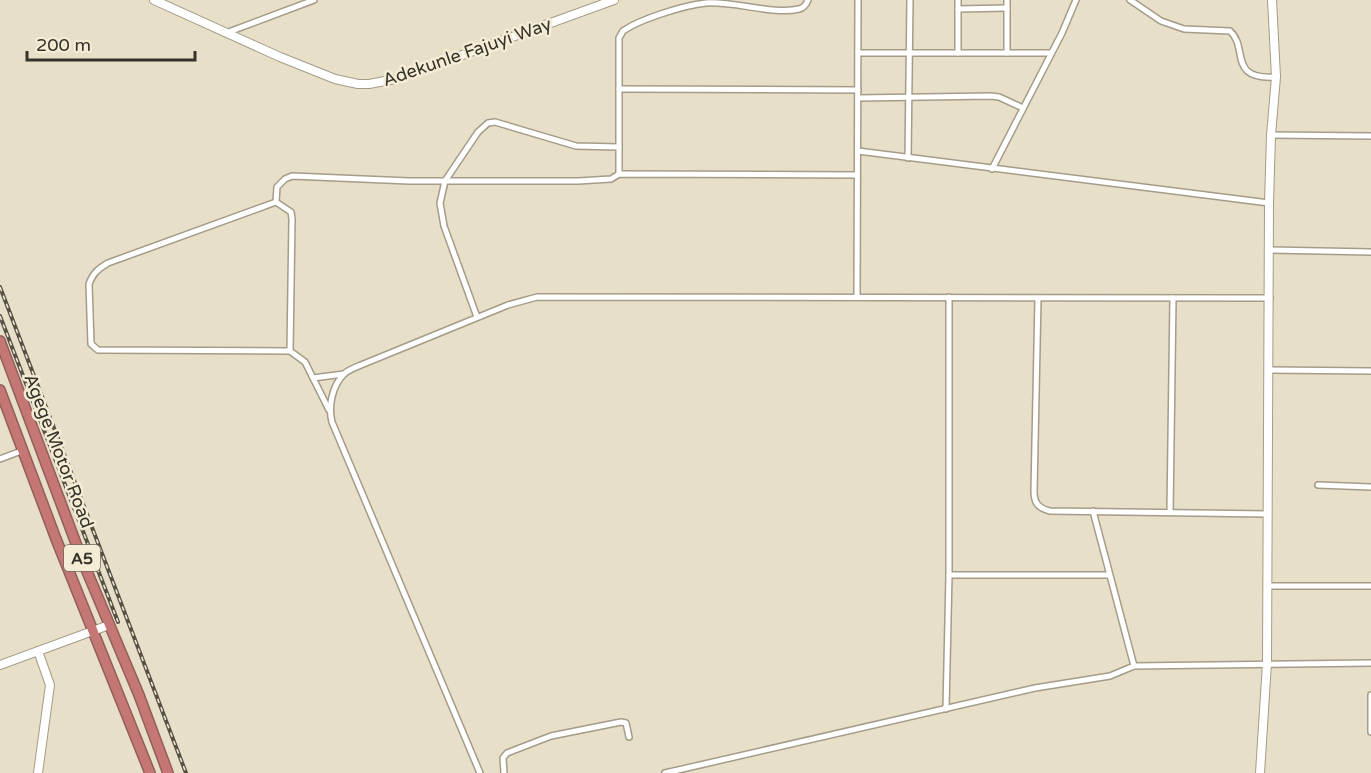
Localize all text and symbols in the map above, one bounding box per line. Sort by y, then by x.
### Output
street label: Adekunle Fajuyi Way [380,13,555,91]
scale bar [27,24,195,62]
text: 200 m [36,34,91,56]
street label: Agege Motor Road [19,371,99,531]
road number: A5 [64,545,100,571]

